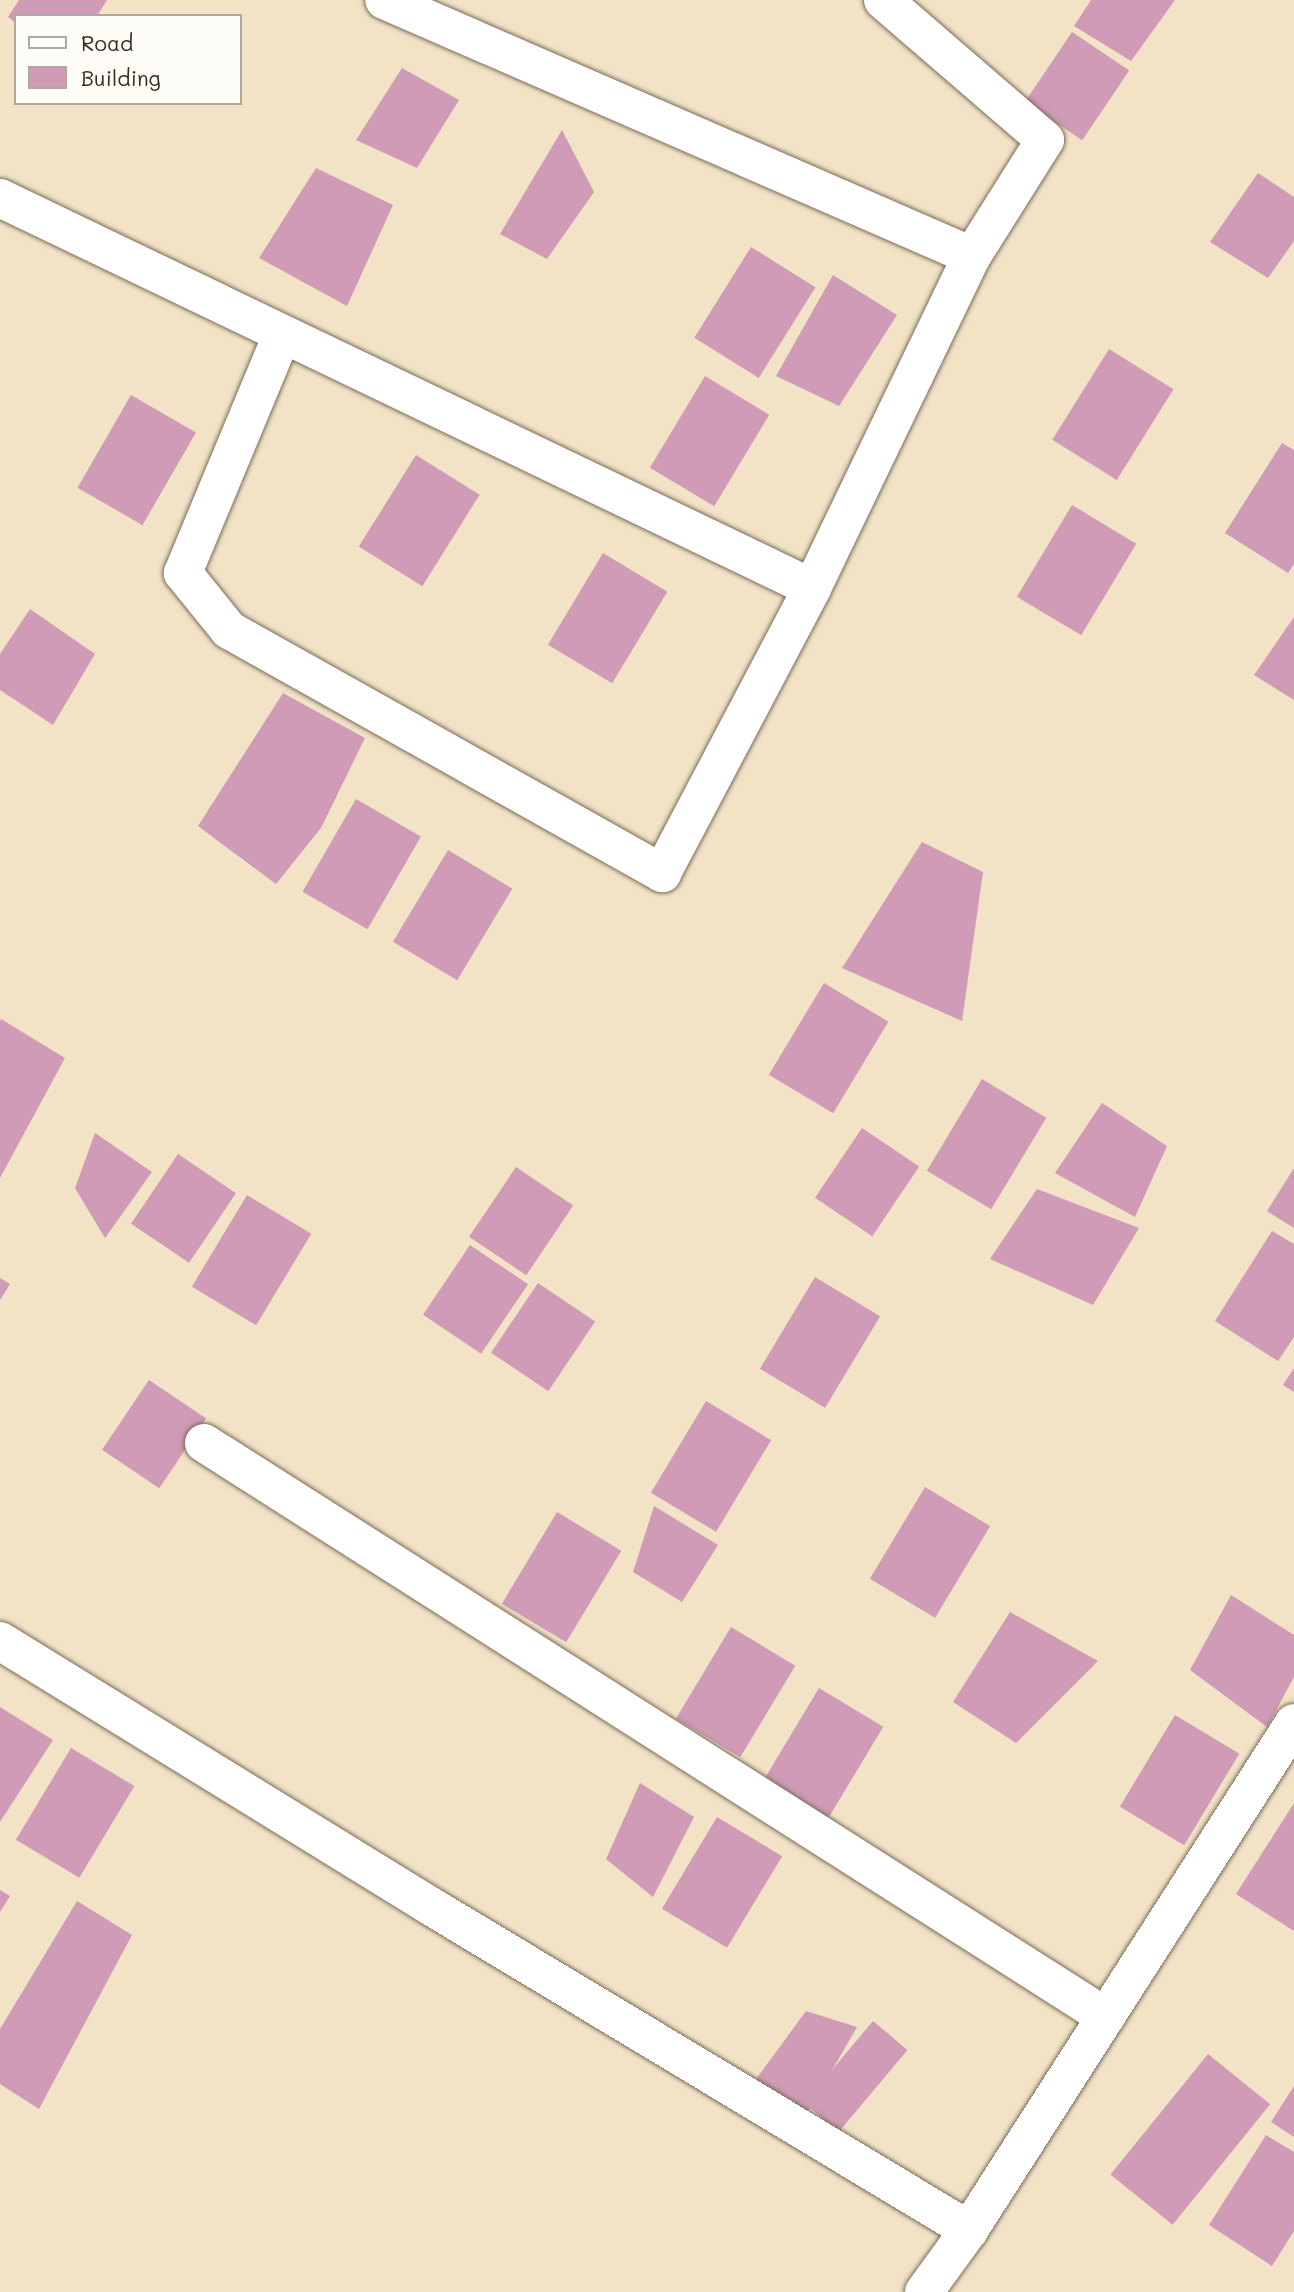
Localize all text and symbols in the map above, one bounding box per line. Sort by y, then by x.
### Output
legend [14,14,242,105]
text: Road [81,29,133,56]
text: Building [81,64,161,91]

